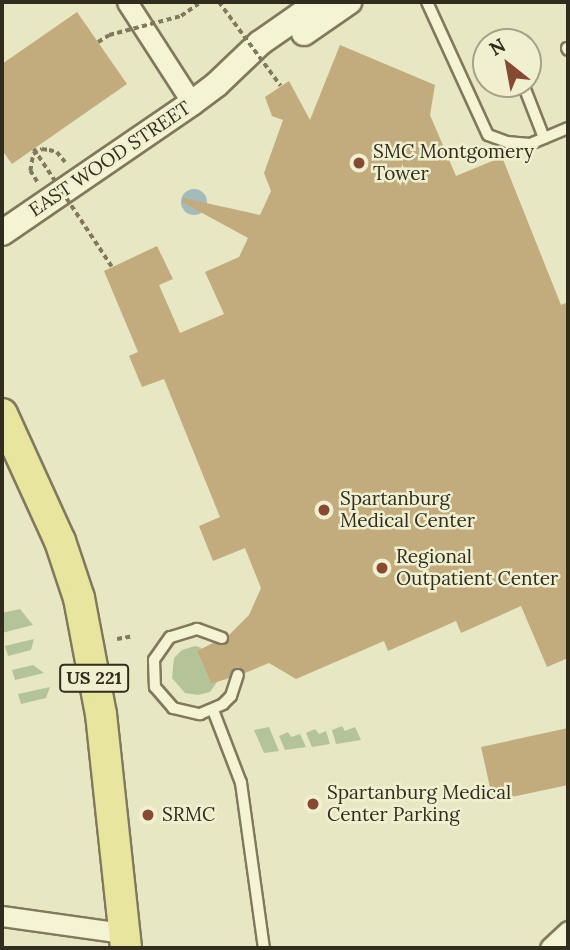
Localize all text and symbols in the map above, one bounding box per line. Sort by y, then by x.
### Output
north arrow [472,28,542,98]
text: N [485,33,510,61]
street label: EAST WOOD STREET [25,96,195,222]
place label: SMC Montgomery Tower [373,141,534,185]
marker: SMC Montgomery Tower [351,155,367,171]
place label: Spartanburg Medical Center [340,488,475,532]
marker: Spartanburg Medical Center [314,500,334,520]
place label: Regional Outpatient Center [396,546,558,590]
marker: Regional Outpatient Center [374,560,390,576]
road number: US 221 [59,664,129,692]
place label: Spartanburg Medical Center Parking [327,782,511,826]
marker: Spartanburg Medical Center Parking [305,796,321,812]
place label: SRMC [162,804,215,826]
marker: SRMC [140,807,156,823]

